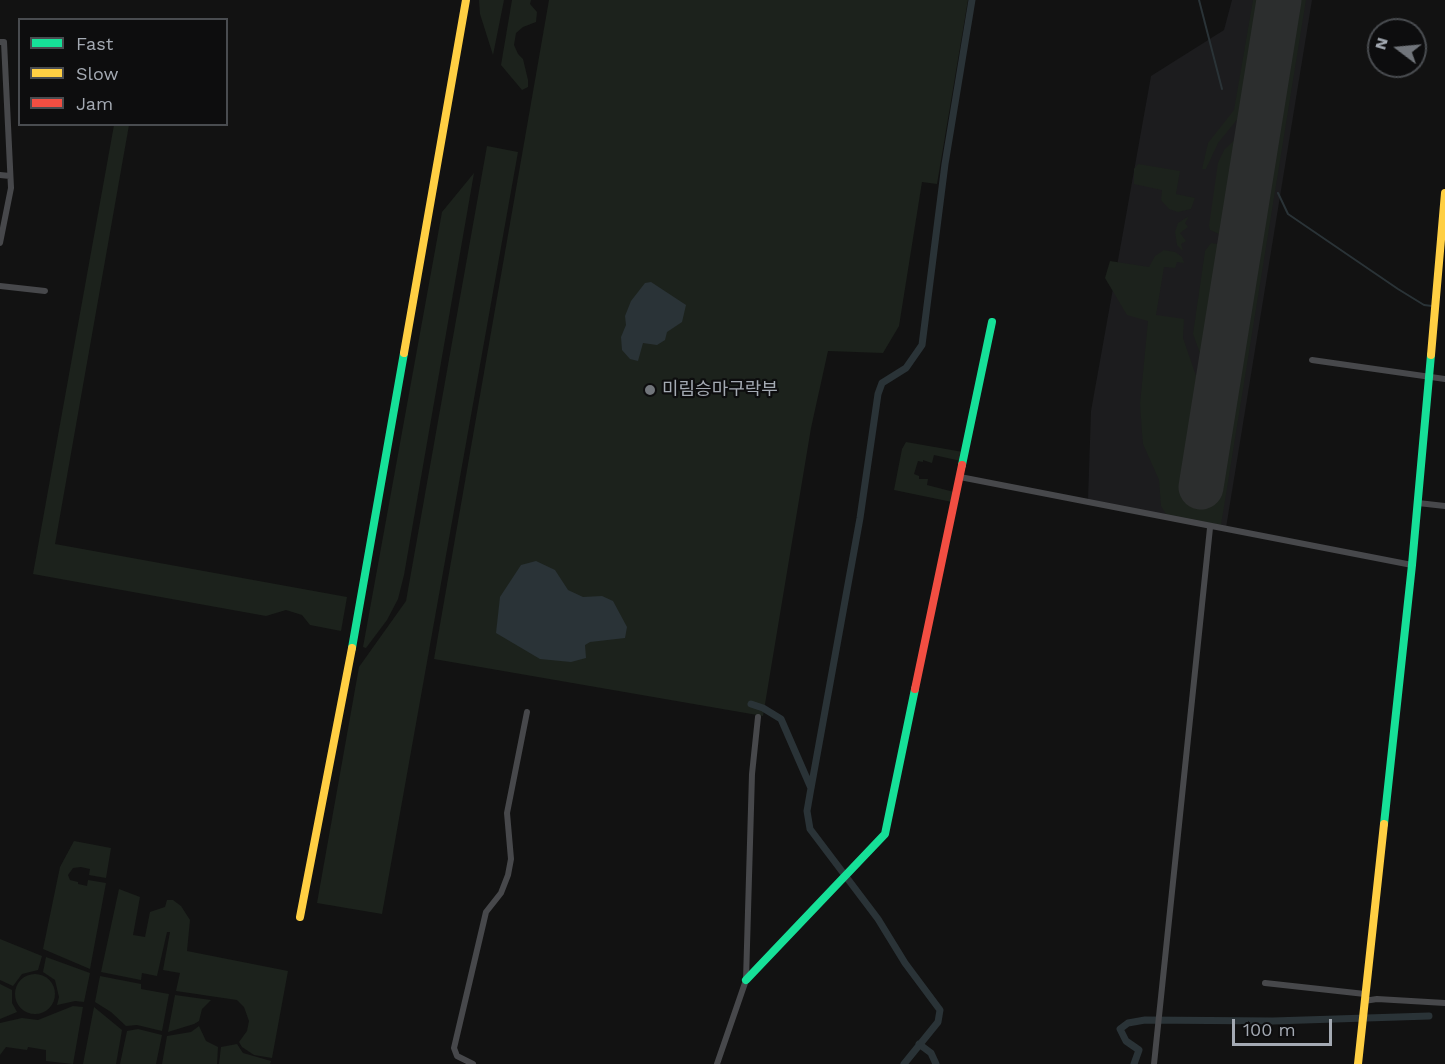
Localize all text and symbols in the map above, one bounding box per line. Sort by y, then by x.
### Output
legend [18,18,228,126]
north arrow [1367,18,1427,78]
text: Fast [76,33,113,54]
text: N [1370,35,1392,52]
text: Slow [76,63,119,84]
text: Jam [76,93,113,114]
place label: 미림승마구락부 [662,379,778,401]
marker: 미림승마구락부 [643,383,657,397]
scale bar [1235,1007,1336,1045]
text: 100 m [1243,1019,1296,1040]

